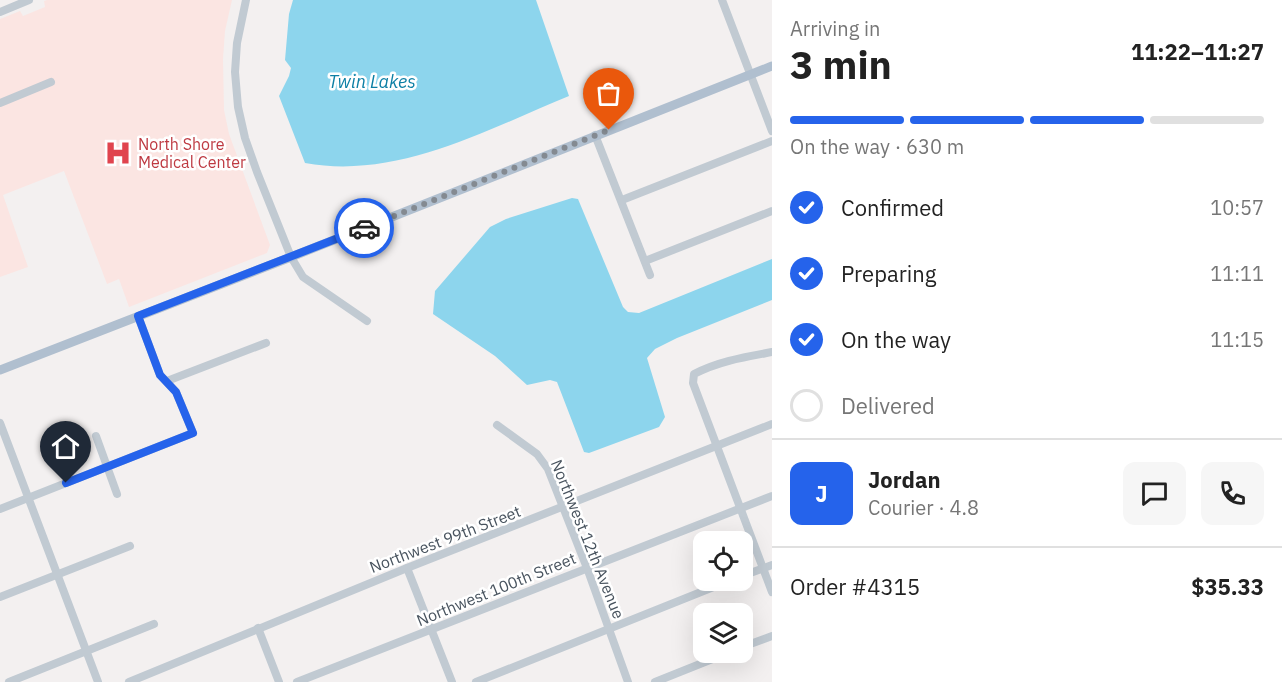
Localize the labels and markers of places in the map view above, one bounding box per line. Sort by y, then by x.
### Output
pin [583,68,634,130]
place label: North Shore Medical Center [138,134,246,172]
hospital icon: North Shore Medical Center [103,138,133,168]
pin [40,421,91,483]

